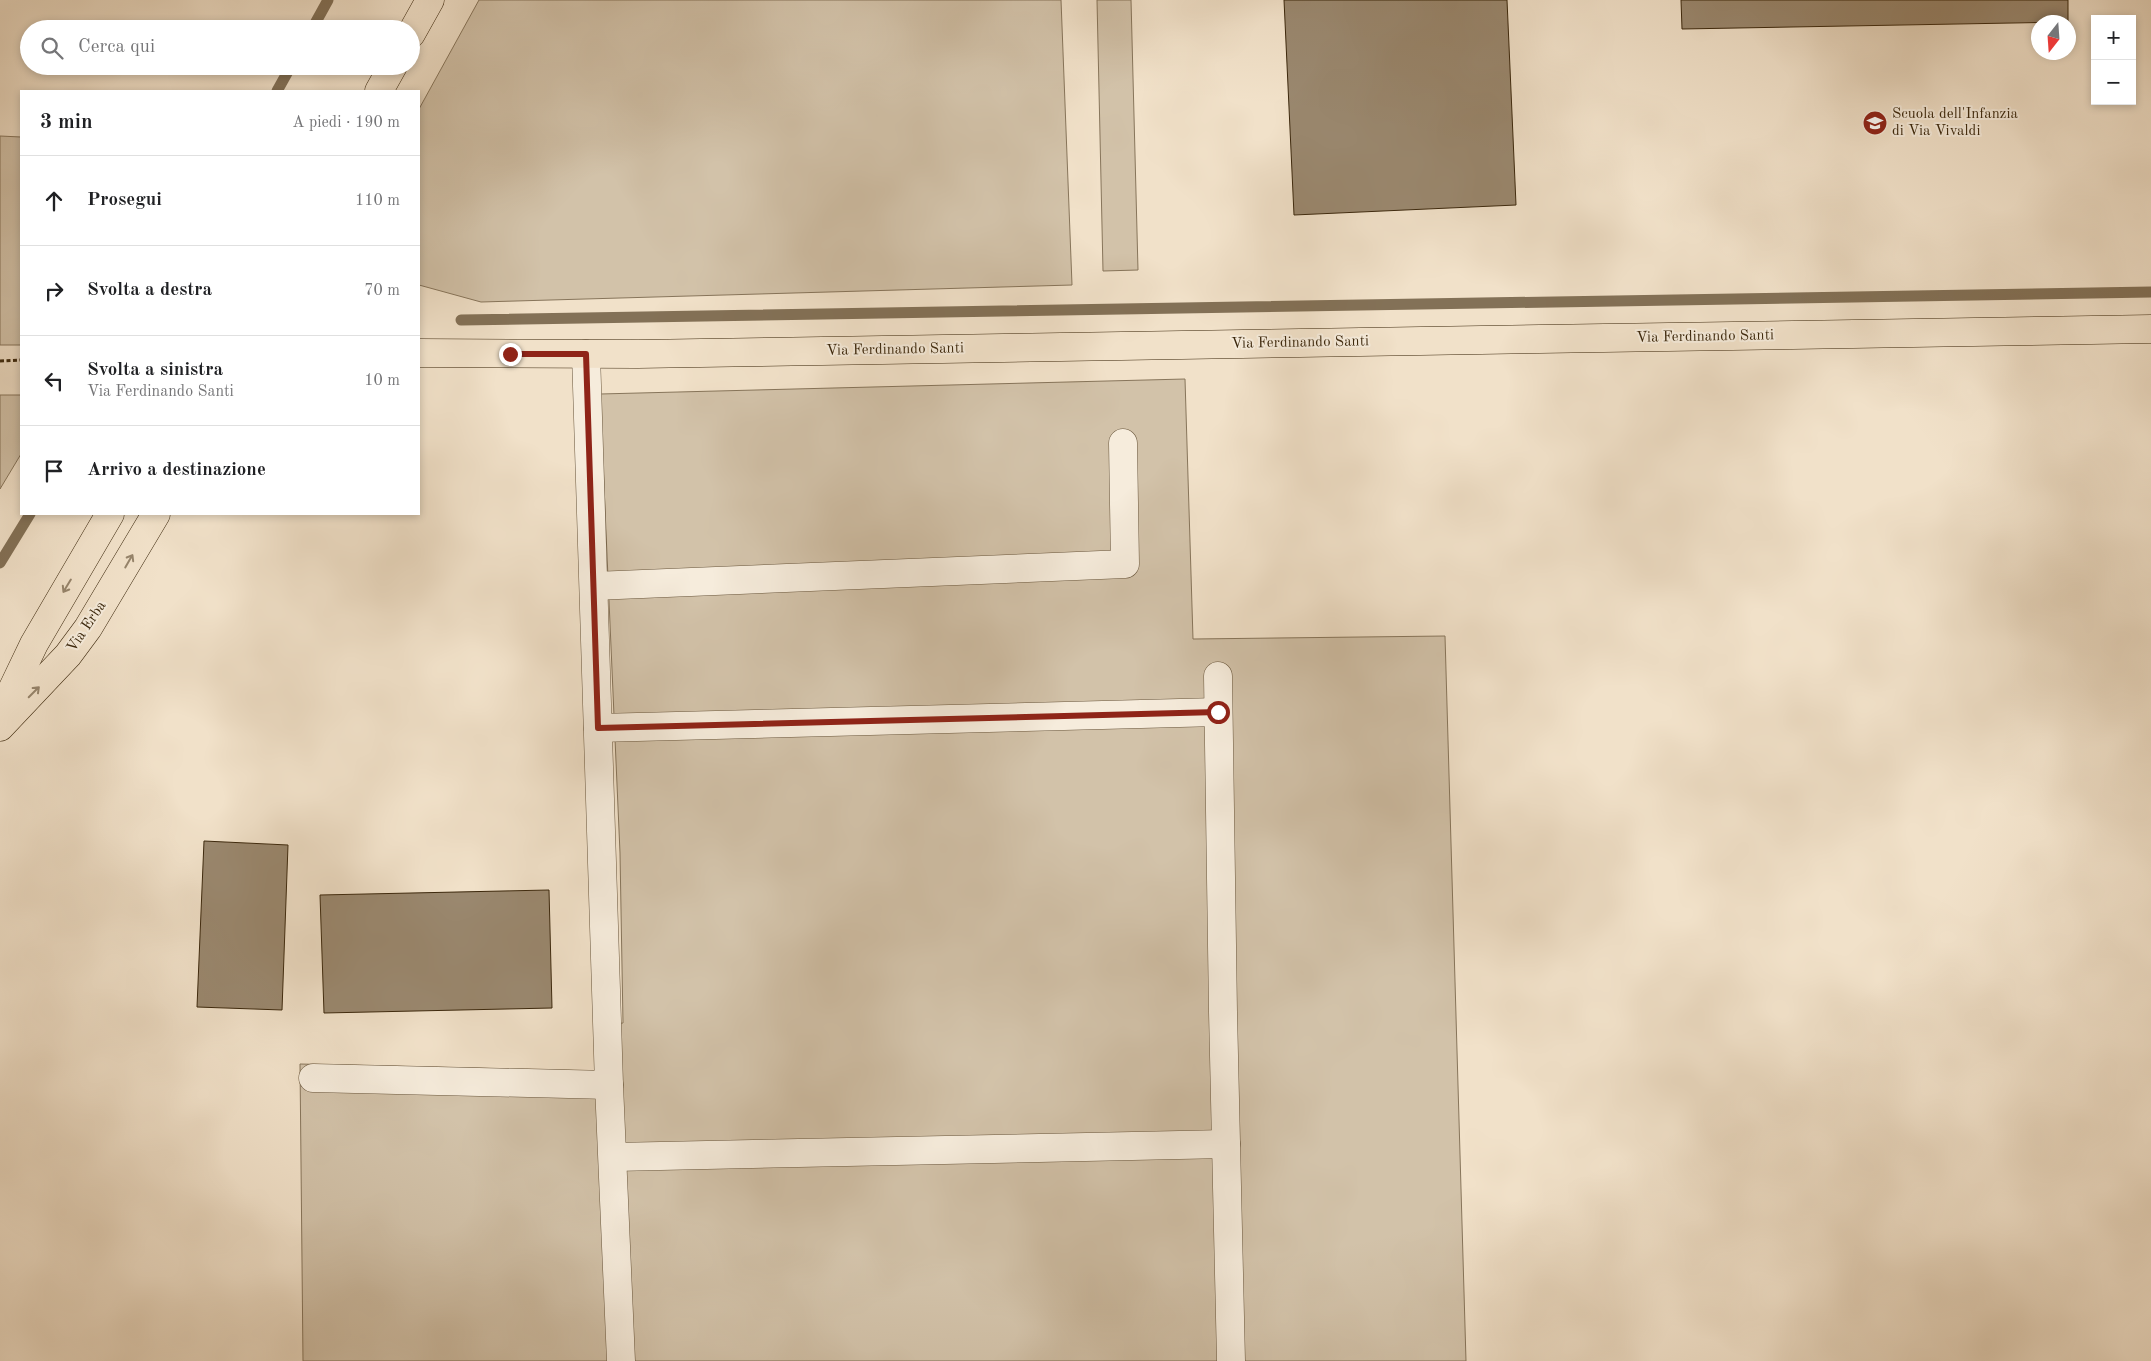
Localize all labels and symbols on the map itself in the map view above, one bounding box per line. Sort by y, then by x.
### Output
north arrow [2031,15,2076,60]
place label: Scuola dell'Infanzia di Via Vivaldi [1892,107,2019,139]
school or university icon: Scuola dell'Infanzia di Via Vivaldi [1862,110,1888,136]
street label: Via Ferdinando Santi [1636,328,1774,346]
street label: Via Ferdinando Santi [1231,334,1369,352]
street label: Via Ferdinando Santi [826,341,964,359]
route end [499,343,522,366]
one-way arrow [124,554,134,568]
one-way arrow [62,578,72,592]
street label: Via Erba [65,598,110,655]
one-way arrow [28,686,40,698]
route start [1207,701,1230,724]

